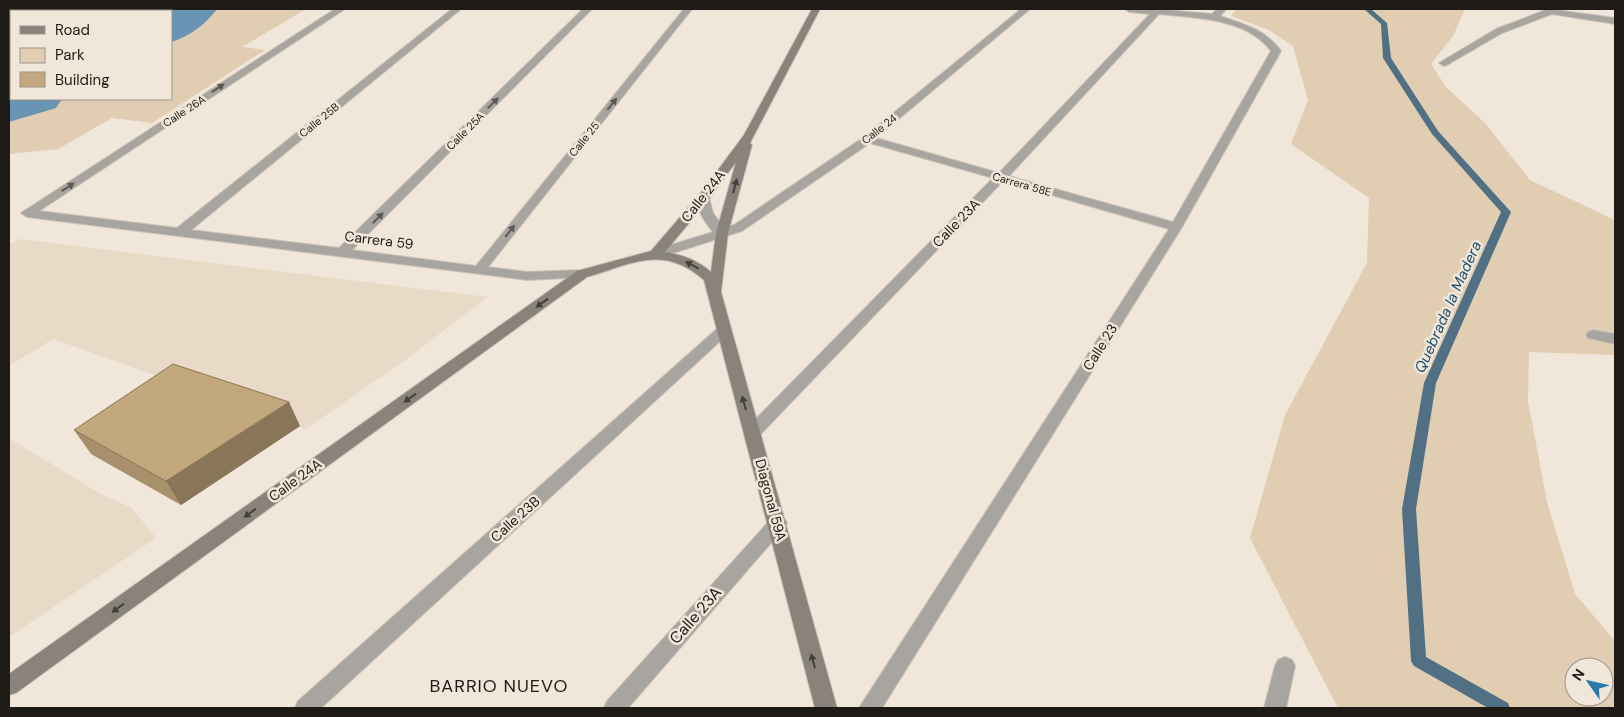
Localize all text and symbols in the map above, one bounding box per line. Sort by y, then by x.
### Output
legend [10,10,172,100]
text: Road [55,20,90,40]
text: Park [55,45,85,65]
text: Building [55,70,110,90]
one-way arrow [212,84,225,93]
street label: Calle 26A [160,92,208,130]
one-way arrow [487,97,499,109]
one-way arrow [606,98,617,111]
street label: Calle 25B [296,99,342,140]
street label: Calle 25A [443,109,487,153]
street label: Calle 24 [859,111,900,147]
street label: Calle 25 [566,118,603,159]
street label: Calle 24A [677,166,729,226]
street label: Carrera 58E [991,169,1053,199]
one-way arrow [731,178,739,193]
one-way arrow [61,182,74,191]
street label: Calle 23A [928,195,984,251]
one-way arrow [372,212,384,224]
one-way arrow [505,224,516,237]
street label: Carrera 59 [344,227,415,253]
water label: Quebrada la Madera [1410,238,1486,376]
one-way arrow [684,261,699,269]
one-way arrow [535,298,549,308]
street label: Calle 23 [1079,320,1121,374]
one-way arrow [404,392,417,403]
one-way arrow [740,395,748,410]
street label: Calle 24A [265,455,325,505]
street label: Diagonal 59A [751,457,791,543]
street label: Calle 23B [487,492,543,546]
one-way arrow [243,508,257,518]
street label: Calle 23A [665,582,726,648]
one-way arrow [112,602,125,613]
one-way arrow [809,654,817,669]
north arrow [1564,657,1614,707]
text: N [1568,665,1589,684]
district label: BARRIO NUEVO [430,674,568,698]

